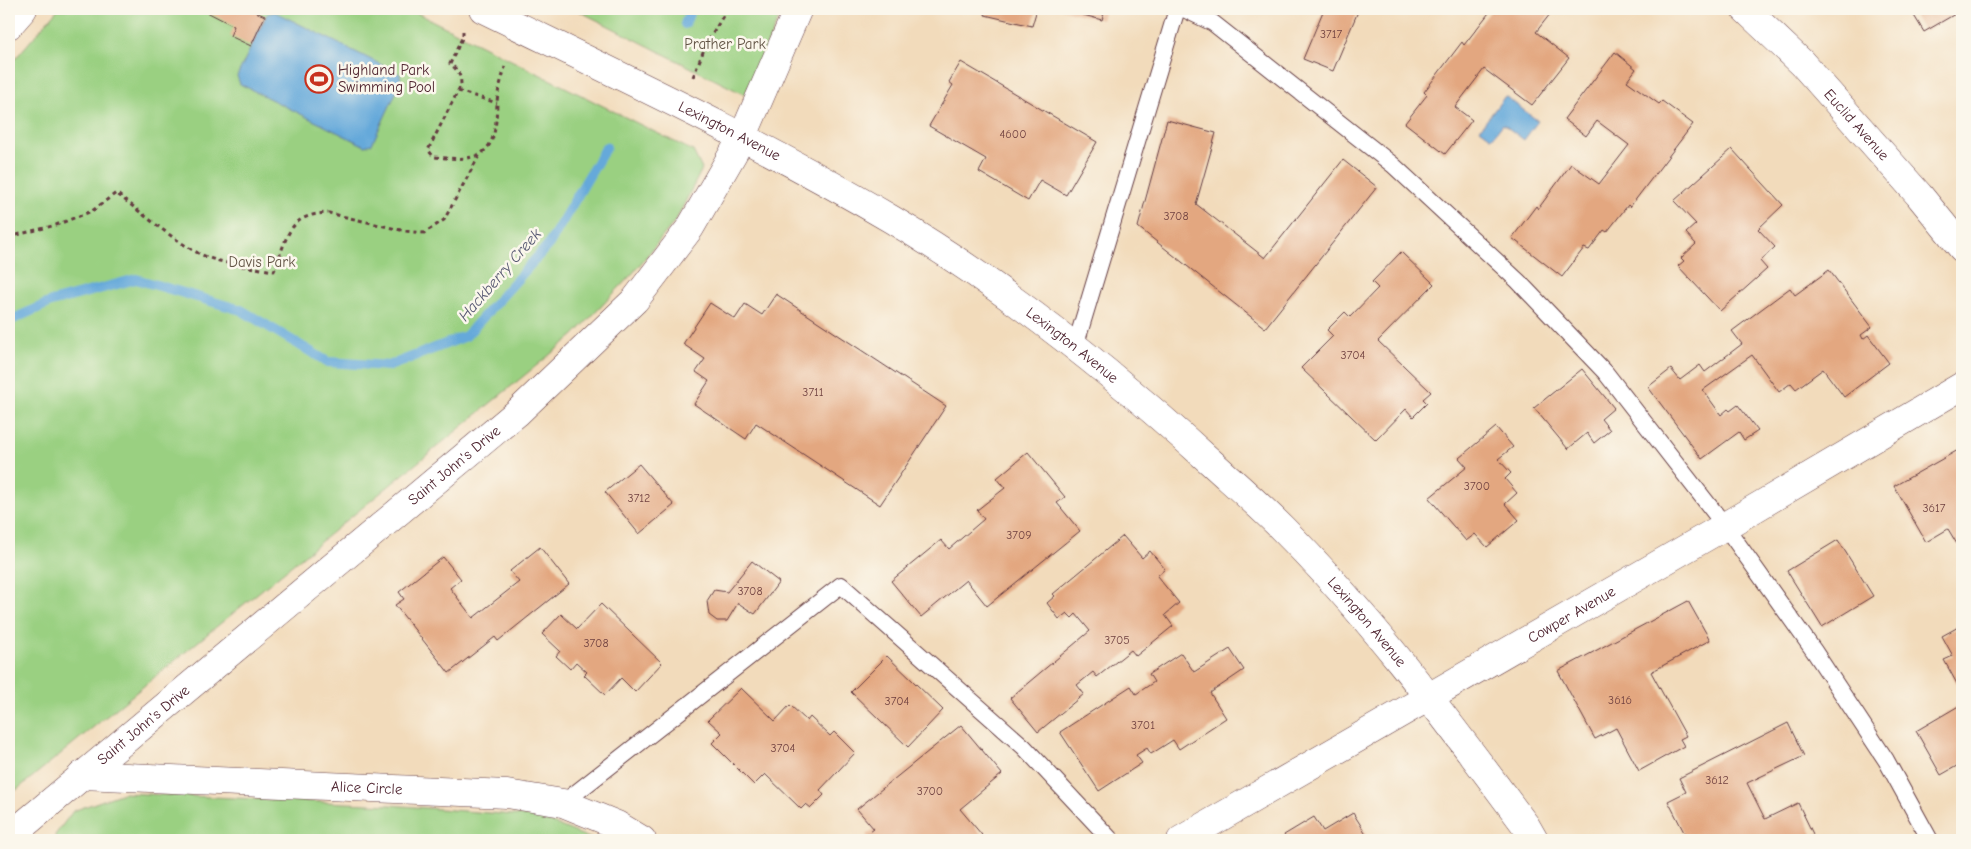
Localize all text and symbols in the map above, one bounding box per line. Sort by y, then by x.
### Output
house number: 3717 [1320,27,1342,41]
park label: Prather Park [684,35,766,53]
place label: Highland Park Swimming Pool [338,61,435,96]
sports icon: Highland Park Swimming Pool [304,64,334,94]
street label: Euclid Avenue [1820,85,1893,164]
street label: Lexington Avenue [676,97,784,165]
house number: 4600 [1000,127,1026,141]
house number: 3708 [1163,209,1189,223]
water label: Hackberry Creek [455,225,545,325]
park label: Davis Park [229,253,296,271]
street label: Lexington Avenue [1023,303,1122,387]
house number: 3704 [1341,348,1366,362]
house number: 3711 [802,385,824,399]
street label: Saint John's Drive [404,421,504,509]
house number: 3700 [1464,479,1490,493]
house number: 3712 [628,491,650,505]
house number: 3617 [1922,501,1946,515]
house number: 3709 [1006,528,1032,542]
street label: Lexington Avenue [1324,573,1410,671]
street label: Cowper Avenue [1525,582,1619,647]
house number: 3708 [737,584,763,598]
house number: 3705 [1104,633,1130,647]
house number: 3708 [583,636,609,650]
street label: Saint John's Drive [94,681,193,769]
house number: 3616 [1608,693,1632,707]
house number: 3704 [885,694,910,708]
house number: 3701 [1131,718,1155,732]
house number: 3704 [771,741,796,755]
house number: 3612 [1705,773,1729,787]
street label: Alice Circle [331,777,403,798]
house number: 3700 [917,784,943,798]

